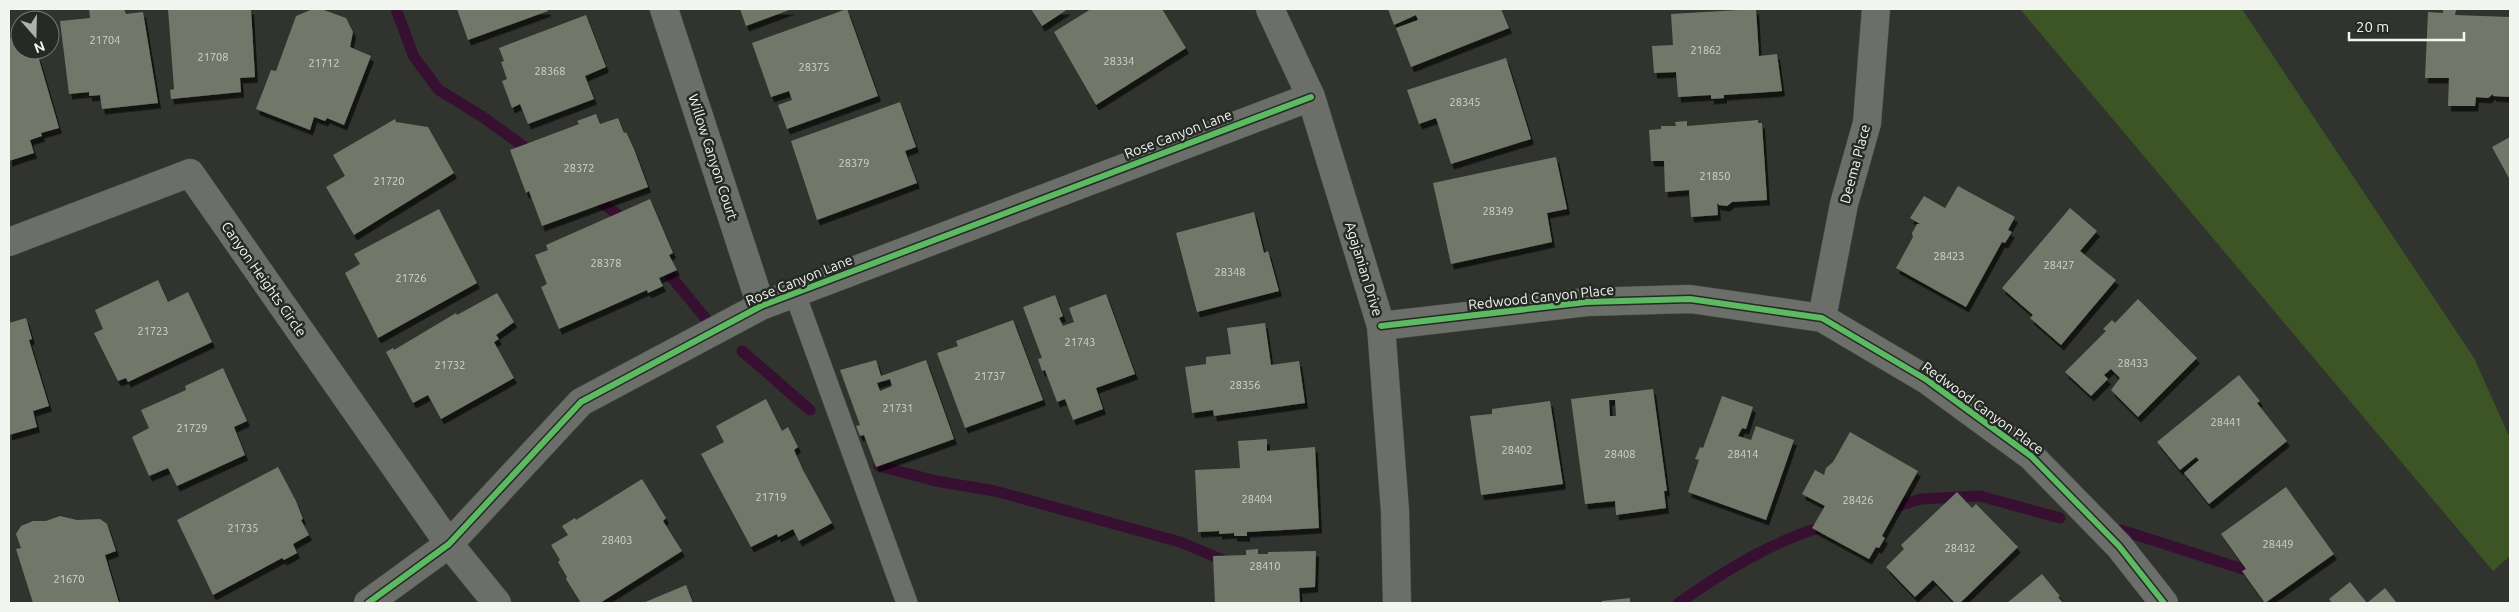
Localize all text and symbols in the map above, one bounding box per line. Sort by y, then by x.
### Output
north arrow [10,10,60,60]
scale bar [2349,10,2464,42]
text: 20 m [2356,18,2389,35]
house number: 21704 [89,34,121,46]
text: N [32,38,47,57]
house number: 21862 [1690,44,1722,56]
house number: 21708 [197,51,229,63]
house number: 28334 [1103,55,1135,67]
house number: 21712 [308,57,340,69]
house number: 28375 [798,61,830,73]
house number: 28368 [534,65,566,77]
street label: Willow Canyon Court [685,92,741,223]
house number: 28345 [1449,96,1481,108]
street label: Rose Canyon Lane [1122,106,1234,162]
street label: Deema Place [1837,123,1873,205]
house number: 28379 [838,157,870,169]
house number: 28372 [563,162,595,174]
house number: 21850 [1699,170,1731,182]
house number: 21720 [373,175,405,187]
house number: 28349 [1482,205,1514,217]
street label: Canyon Heights Circle [218,218,310,340]
street label: Agajanian Drive [1342,220,1386,318]
house number: 28423 [1933,250,1965,262]
street label: Rose Canyon Lane [743,251,855,309]
house number: 28378 [590,257,622,269]
house number: 28427 [2043,259,2075,271]
house number: 28348 [1214,266,1246,278]
house number: 21726 [395,272,427,284]
street label: Redwood Canyon Place [1467,281,1615,313]
house number: 21723 [137,325,169,337]
house number: 21743 [1064,336,1096,348]
house number: 28433 [2117,357,2149,369]
street label: Redwood Canyon Place [1919,358,2047,458]
house number: 21732 [434,359,466,371]
house number: 21737 [974,370,1006,382]
house number: 28356 [1229,379,1261,391]
house number: 21731 [882,402,914,414]
house number: 28441 [2210,416,2242,428]
house number: 21729 [176,422,208,434]
house number: 28402 [1501,444,1533,456]
house number: 28408 [1604,448,1636,460]
house number: 28414 [1727,448,1759,460]
house number: 21719 [755,491,787,503]
house number: 28404 [1241,493,1273,505]
house number: 28426 [1842,494,1874,506]
house number: 21735 [227,522,259,534]
house number: 28403 [601,534,633,546]
house number: 28449 [2262,538,2294,550]
house number: 28432 [1944,542,1976,554]
house number: 28410 [1249,560,1281,572]
house number: 21670 [53,573,85,585]

